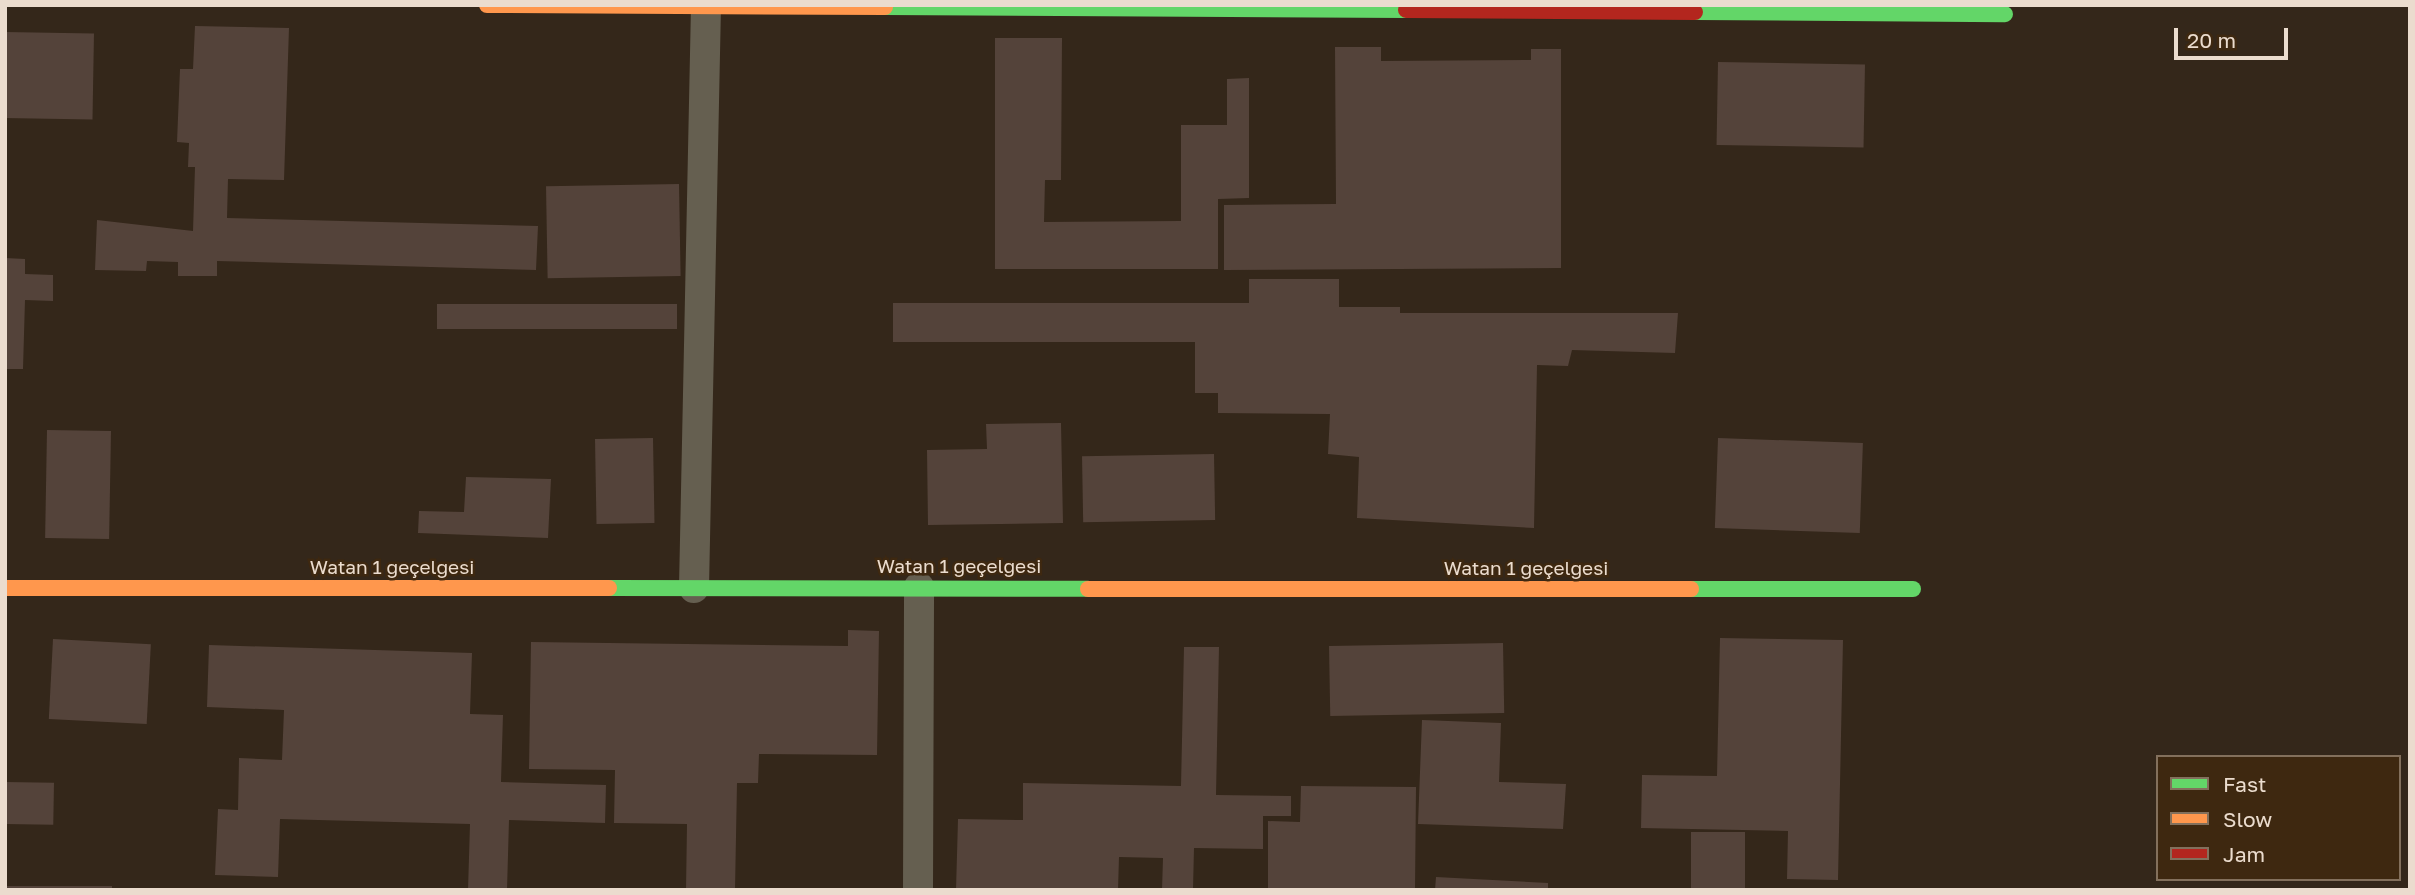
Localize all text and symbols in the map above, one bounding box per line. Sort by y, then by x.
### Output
scale bar [2177,14,2291,58]
text: 20 m [2187,27,2236,53]
street label: Watan 1 geçelgesi [877,555,1041,577]
street label: Watan 1 geçelgesi [310,556,474,578]
street label: Watan 1 geçelgesi [1444,557,1608,579]
legend [2156,755,2401,881]
text: Fast [2223,771,2266,797]
text: Slow [2223,806,2272,832]
text: Jam [2223,841,2265,867]

